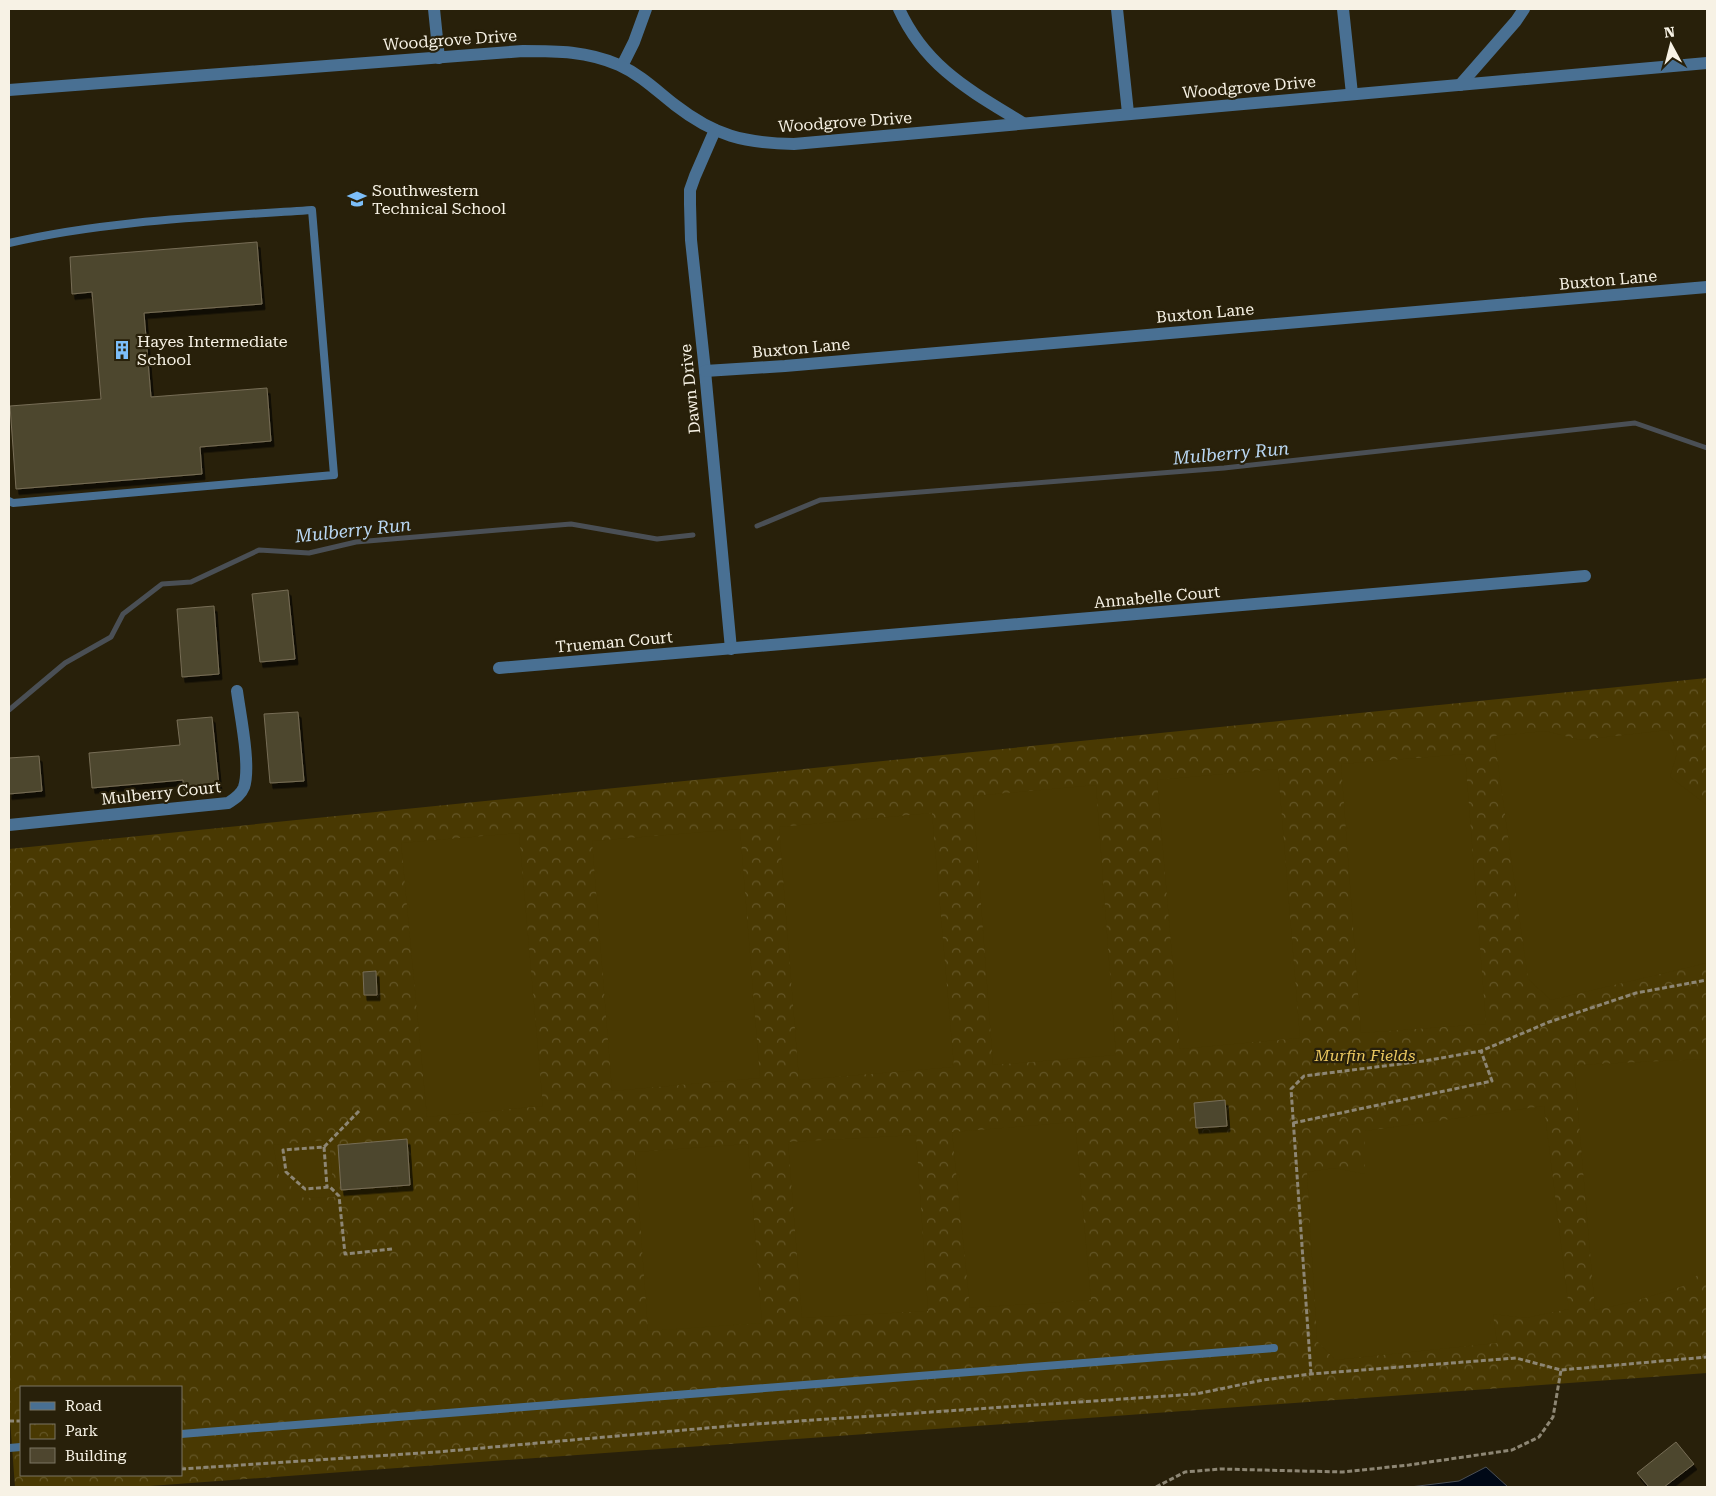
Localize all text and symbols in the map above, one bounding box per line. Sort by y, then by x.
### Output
north arrow [1646,20,1696,70]
text: N [1663,23,1676,41]
street label: Woodgrove Drive [382,26,518,54]
street label: Woodgrove Drive [1181,72,1317,102]
street label: Woodgrove Drive [777,108,913,136]
place label: Southwestern Technical School [372,181,506,218]
school or university icon: Southwestern Technical School [346,188,368,210]
street label: Buxton Lane [1558,266,1658,294]
street label: Buxton Lane [1155,299,1255,327]
place label: Hayes Intermediate School [137,332,288,369]
street label: Buxton Lane [751,334,851,362]
building icon: Hayes Intermediate School [111,339,133,361]
street label: Dawn Drive [676,343,704,435]
water label: Mulberry Run [1171,437,1290,469]
water label: Mulberry Run [293,513,412,547]
street label: Annabelle Court [1093,582,1221,612]
street label: Trueman Court [555,627,673,657]
street label: Mulberry Court [100,777,222,809]
park label: Murfin Fields [1314,1046,1415,1065]
legend [20,1386,182,1476]
text: Road [65,1397,102,1415]
text: Park [65,1422,99,1440]
text: Building [65,1447,127,1465]

